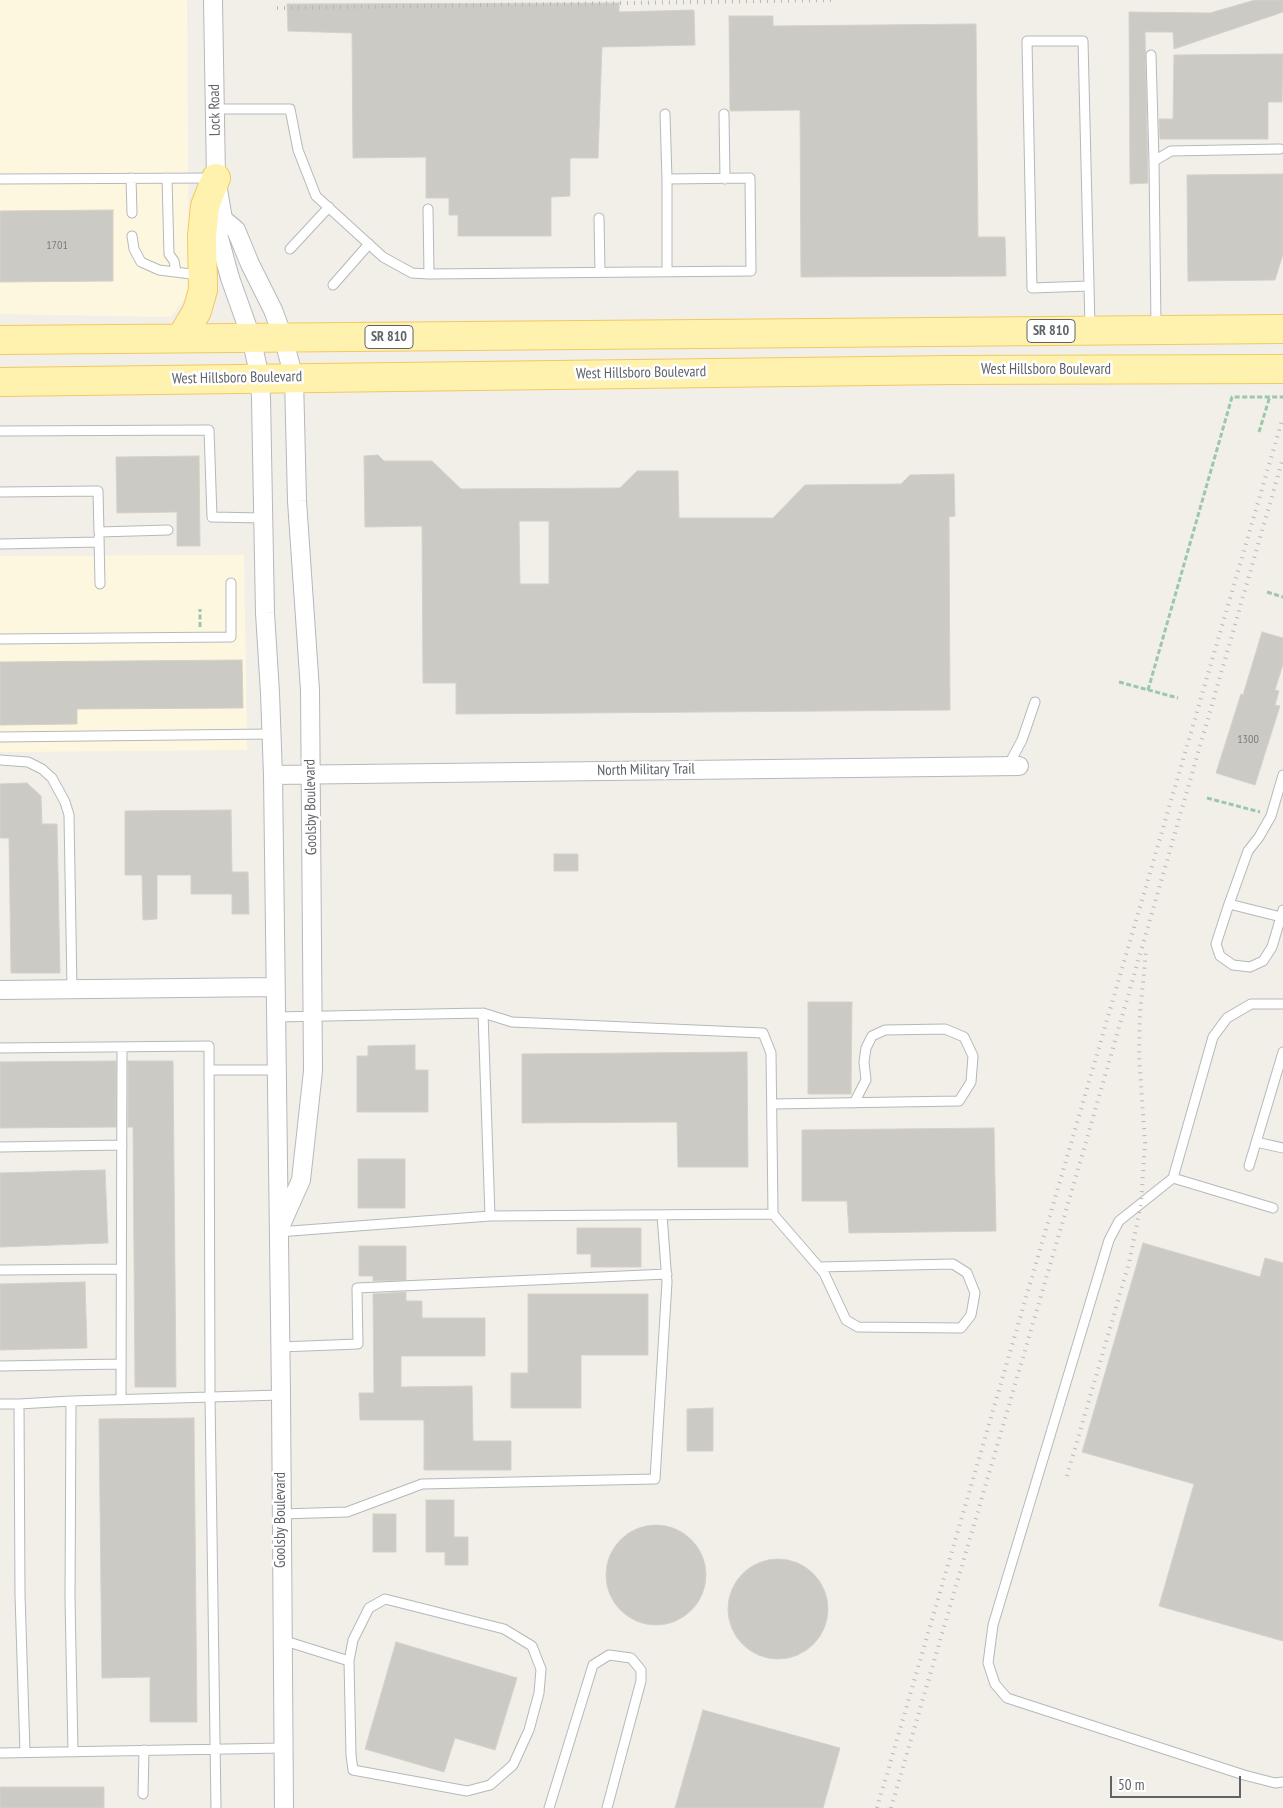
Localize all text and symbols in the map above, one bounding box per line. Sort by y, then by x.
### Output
street label: Lock Road [206,84,224,136]
house number: 1701 [46,239,68,253]
road number: SR 810 [1027,320,1075,342]
road number: SR 810 [365,326,413,348]
street label: West Hillsboro Boulevard [981,361,1111,379]
street label: West Hillsboro Boulevard [576,363,706,383]
street label: West Hillsboro Boulevard [172,368,302,388]
house number: 1300 [1237,733,1259,747]
street label: Goolsby Boulevard [301,759,321,855]
street label: North Military Trail [597,760,695,780]
street label: Goolsby Boulevard [272,1472,290,1568]
scale bar [1113,1766,1244,1798]
text: 50 m [1118,1775,1144,1794]

